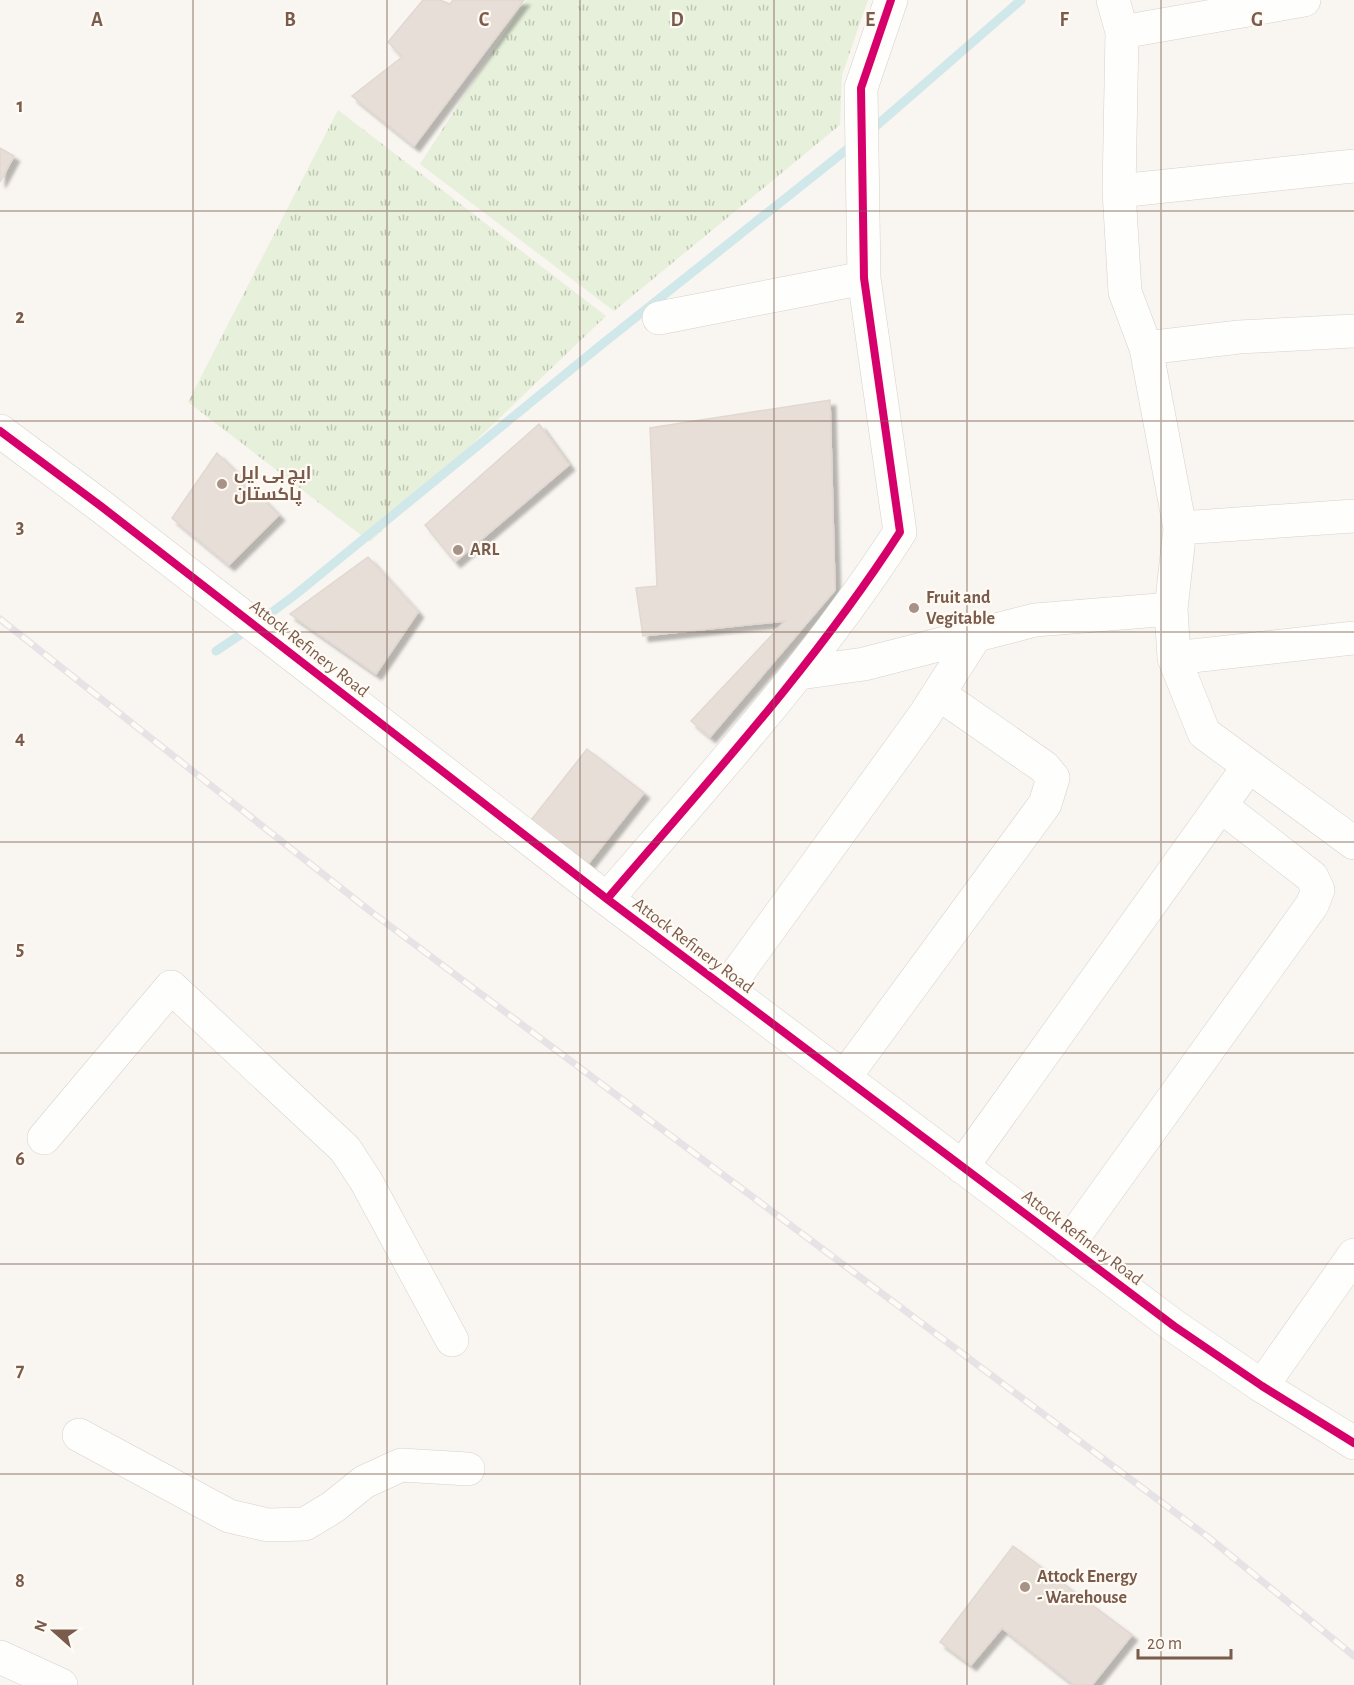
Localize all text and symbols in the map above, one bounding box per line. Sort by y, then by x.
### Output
text: A [91,10,103,30]
text: B [284,10,296,30]
text: C [479,10,490,30]
text: D [670,10,684,30]
text: E [865,10,875,30]
text: F [1059,10,1069,30]
text: G [1251,10,1263,30]
text: 1 [16,96,24,116]
text: 2 [15,307,25,327]
place label: ایچ بی ایل پاکستان [234,465,311,506]
marker: ایچ بی ایل پاکستان [215,477,229,491]
text: 3 [16,517,24,537]
place label: ARL [470,541,499,559]
marker: ARL [451,543,465,557]
place label: Fruit and Vegitable [926,589,995,628]
street label: Attock Refinery Road [246,597,372,701]
marker: Fruit and Vegitable [907,601,921,615]
text: 4 [15,728,25,748]
street label: Attock Refinery Road [629,895,757,997]
text: 5 [16,939,24,959]
text: 6 [15,1149,25,1169]
street label: Attock Refinery Road [1018,1187,1146,1289]
text: 7 [16,1360,25,1380]
place label: Attock Energy - Warehouse [1037,1568,1138,1607]
text: 8 [15,1571,25,1591]
marker: Attock Energy - Warehouse [1018,1580,1032,1594]
north arrow [24,1601,84,1661]
text: N [31,1618,50,1634]
scale bar [1138,1622,1231,1660]
text: 20 m [1147,1635,1182,1653]

